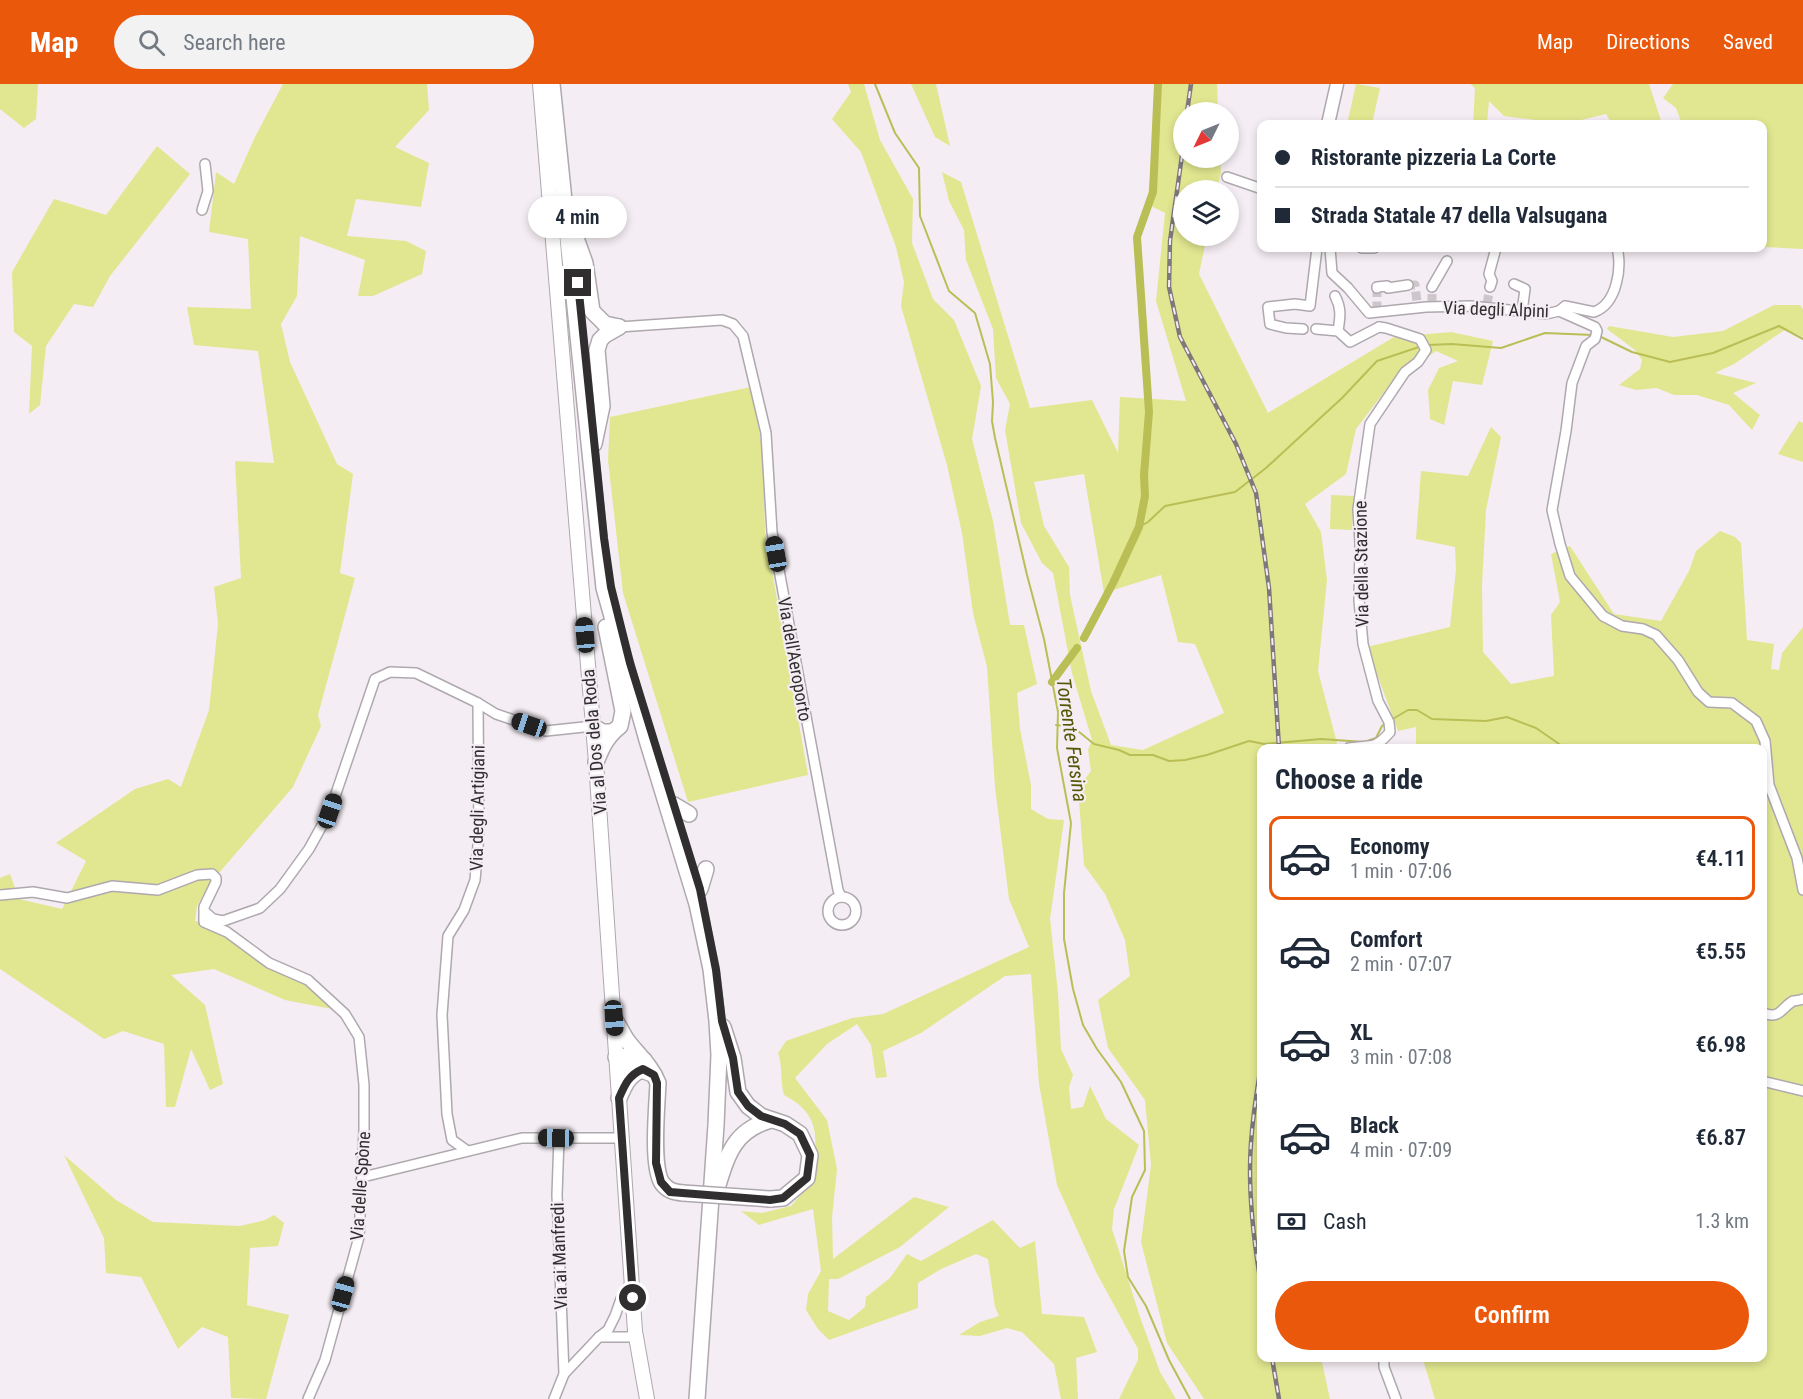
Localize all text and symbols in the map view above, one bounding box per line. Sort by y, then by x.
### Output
search box [114,15,534,69]
text: Map [30,26,78,59]
icon: search [135,26,168,59]
text: Search here [183,30,286,55]
text: Map [1537,30,1573,54]
text: Directions [1606,30,1690,54]
text: Saved [1723,30,1773,54]
north arrow [1173,102,1239,168]
map controls [1173,102,1239,246]
text: Ristorante pizzeria La Corte [1311,145,1556,170]
button: layers [1173,180,1239,246]
callout: 4 min [528,196,628,238]
text: Strada Statale 47 della Valsugana [1311,203,1607,228]
text: 4 min [555,205,600,229]
route end [564,269,591,296]
street label: Via degli Alpini [1443,297,1549,321]
street label: Via della Stazione [1349,500,1373,628]
car [764,535,788,573]
street label: Via dell'Aeroporto [774,595,816,723]
car [574,616,596,654]
street label: Via al Dos dela Roda [577,668,611,816]
water label: Torrente Fersina [1051,677,1093,803]
car [509,711,549,739]
street label: Via degli Artigiani [465,745,489,871]
text: Choose a ride [1275,764,1423,796]
car [316,791,344,831]
icon: car [1278,831,1332,885]
text: Economy [1350,834,1430,859]
text: €4.11 [1695,846,1746,871]
text: 1 min · 07:06 [1350,859,1452,883]
icon: car [1278,924,1332,978]
text: Comfort [1350,927,1423,952]
text: €5.55 [1695,939,1746,964]
text: 2 min · 07:07 [1350,952,1452,976]
car [604,999,624,1037]
icon: car [1278,1017,1332,1071]
text: XL [1350,1020,1373,1045]
text: €6.98 [1695,1032,1746,1057]
text: 3 min · 07:08 [1350,1045,1452,1069]
icon: car [1278,1110,1332,1164]
text: Black [1350,1113,1399,1138]
text: €6.87 [1695,1125,1746,1150]
car [538,1129,574,1147]
street label: Via delle Spòne [346,1131,374,1241]
text: 4 min · 07:09 [1350,1138,1452,1162]
street label: Via ai Manfredi [547,1202,571,1310]
icon: cash [1275,1205,1308,1238]
text: Cash [1323,1209,1367,1234]
text: 1.3 km [1695,1209,1749,1233]
car [330,1274,356,1314]
button: Confirm [1275,1281,1749,1350]
route start [619,1284,646,1311]

